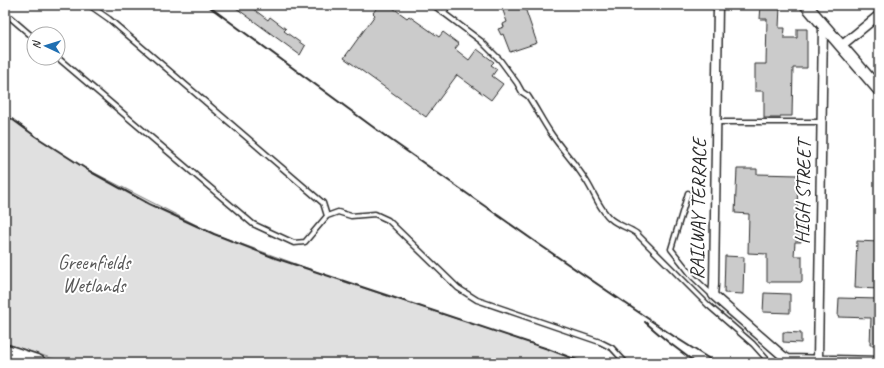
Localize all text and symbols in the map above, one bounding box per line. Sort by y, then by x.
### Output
north arrow [26,26,66,66]
text: N [29,39,43,49]
street label: RAILWAY TERRACE [684,135,712,280]
street label: HIGH STREET [790,136,816,244]
park label: Greenfields Wetlands [58,250,133,298]

